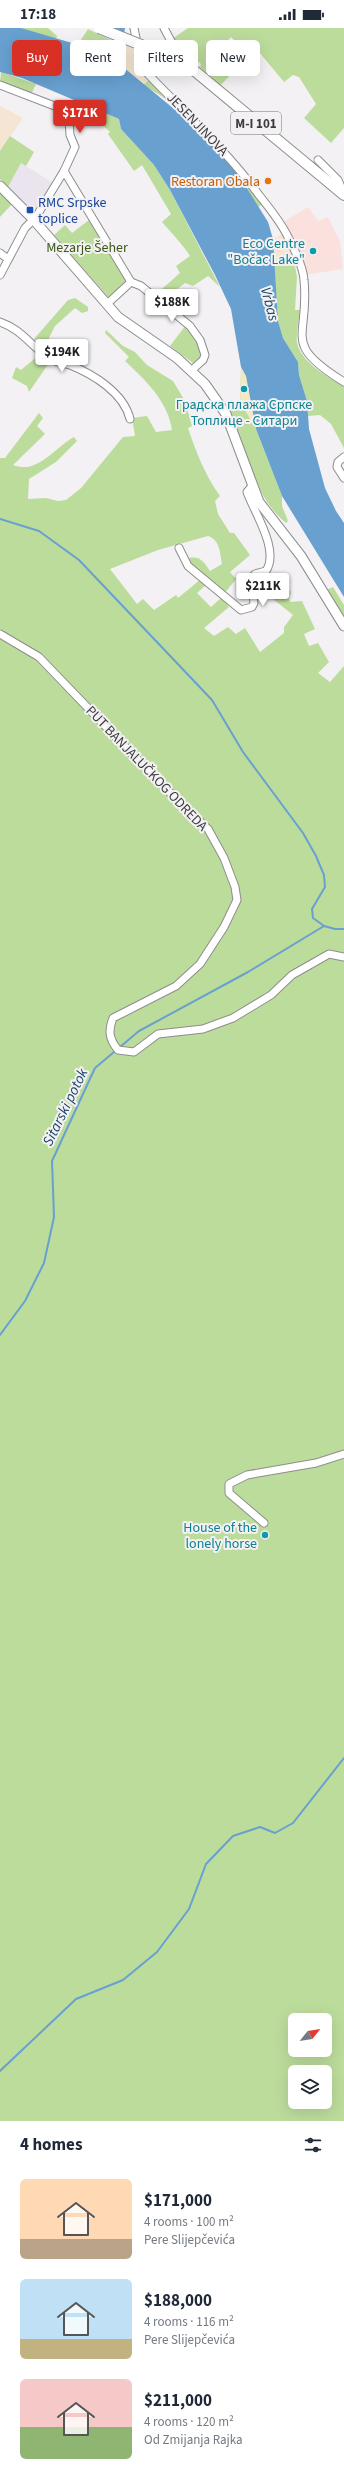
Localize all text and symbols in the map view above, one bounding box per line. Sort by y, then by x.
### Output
text: 17:18 [20,4,56,25]
chip: Buy [12,40,62,76]
chip: Rent [70,40,126,76]
chip: Filters [134,40,198,76]
chip: New [206,40,260,76]
street label: JESENJINOVA [162,89,233,161]
pin: $171K [52,100,108,134]
text: $171K [62,104,98,122]
road number: M-I 101 [231,112,281,134]
place label: Restoran Obala [171,172,260,192]
marker: Restoran Obala [263,176,273,186]
place label: RMC Srpske toplice [38,193,107,229]
marker: RMC Srpske toplice [25,205,35,215]
place label: Eco Centre "Bočac Lake" [227,234,305,270]
park label: Mezarje Šeher [46,238,128,258]
marker: Eco Centre "Bočac Lake" [308,246,318,256]
water label: Vrbas [255,285,284,323]
pin: $188K [144,289,200,323]
text: $188K [154,293,190,311]
pin: $194K [34,339,90,373]
text: $194K [44,343,80,361]
marker: Градска плажа Српске Топлице - Ситари [239,384,249,394]
place label: Градска плажа Српске Топлице - Ситари [176,395,312,431]
pin: $211K [235,573,291,607]
text: $211K [245,577,281,595]
street label: PUT BANJALUČKOG ODREDA [81,701,212,836]
water label: Sitarski potok [38,1064,94,1150]
place label: House of the lonely horse [183,1518,257,1554]
marker: House of the lonely horse [260,1530,270,1540]
north arrow [288,2013,332,2057]
map controls [288,2013,332,2109]
button: layers [288,2065,332,2109]
text: 4 homes [20,2133,82,2157]
icon: filters [302,2134,324,2156]
text: $171,000 [144,2189,212,2213]
icon: home [52,2195,100,2243]
text: 4 rooms · 100 m² [144,2213,234,2231]
text: Pere Slijepčevića [144,2231,235,2249]
text: $188,000 [144,2289,212,2313]
icon: home [52,2295,100,2343]
text: 4 rooms · 116 m² [144,2313,234,2331]
text: Pere Slijepčevića [144,2331,235,2349]
text: $211,000 [144,2389,212,2413]
icon: home [52,2395,100,2443]
text: 4 rooms · 120 m² [144,2413,234,2431]
text: Od Zmijanja Rajka [144,2431,243,2449]

